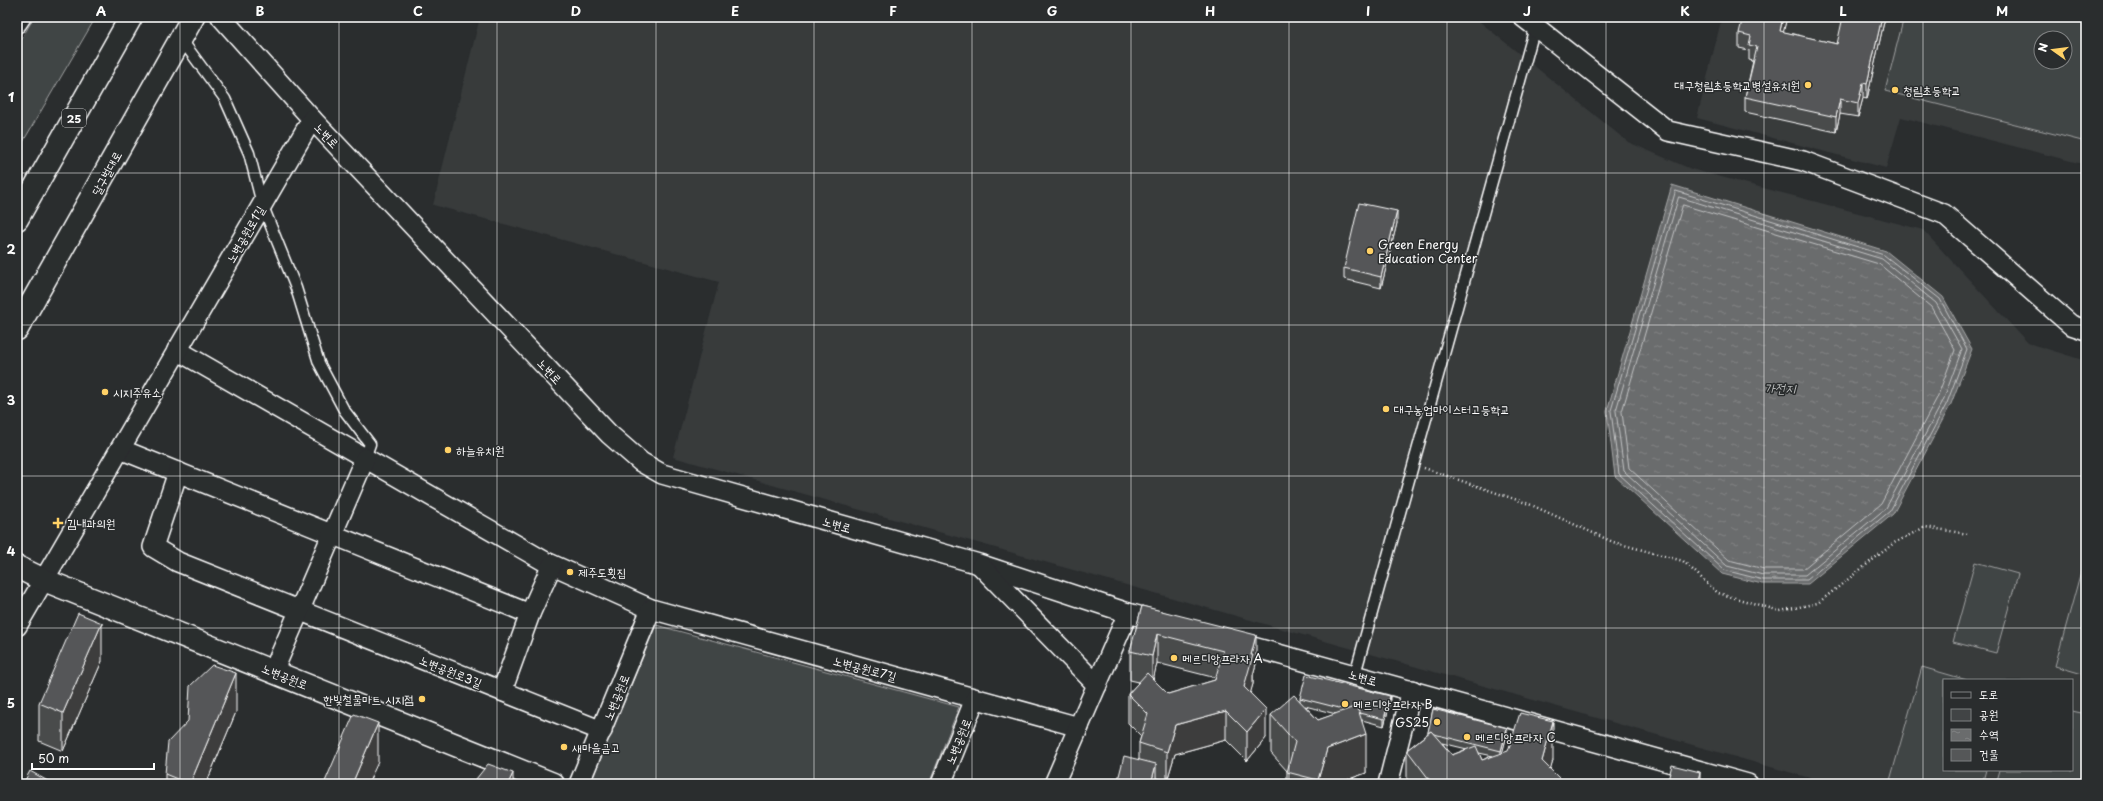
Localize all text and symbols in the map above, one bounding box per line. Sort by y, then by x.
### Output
text: A [96,1,106,20]
text: B [256,1,265,20]
text: C [413,1,423,20]
text: D [571,1,581,20]
text: E [731,1,739,20]
text: F [889,1,897,20]
text: G [1047,1,1057,20]
text: H [1205,1,1215,20]
text: I [1366,1,1370,20]
text: J [1523,1,1531,20]
text: K [1680,1,1690,20]
text: L [1839,1,1847,20]
text: M [1996,1,2008,20]
north arrow [2033,30,2073,70]
text: N [2034,41,2052,54]
place label: 대구청림초등학교병설유치원 [1674,76,1800,94]
marker: 대구청림초등학교병설유치원 [1803,80,1813,90]
place label: 청림초등학교 [1903,81,1961,99]
marker: 청림초등학교 [1890,85,1900,95]
text: 1 [8,87,14,106]
road number: 25 [62,109,86,127]
street label: 노변로 [311,118,343,152]
street label: 달구벌대로 [86,148,126,198]
street label: 노변공원로1길 [221,202,269,266]
place label: Green Energy Education Center [1378,235,1478,267]
text: 2 [6,239,16,258]
marker: Green Energy Education Center [1365,246,1375,256]
street label: 노변로 [534,354,566,388]
water label: 가전지 [1764,378,1797,397]
place label: 시지주유소 [113,383,161,401]
marker: 시지주유소 [100,387,110,397]
text: 3 [7,390,16,409]
place label: 대구농업마이스터고등학교 [1394,400,1510,418]
marker: 대구농업마이스터고등학교 [1381,404,1391,414]
place label: 하늘유치원 [456,441,504,459]
marker: 하늘유치원 [443,445,453,455]
street label: 노변로 [821,511,853,537]
place label: 김내과의원 [67,514,115,532]
marker: 김내과의원 [52,517,64,529]
text: 4 [7,541,16,560]
place label: 제주도횟집 [578,563,626,581]
marker: 제주도횟집 [565,567,575,577]
place label: 메르디앙프라자 A [1182,649,1263,667]
street label: 노변공원로3길 [417,650,485,692]
street label: 노변공원로7길 [831,651,899,685]
marker: 메르디앙프라자 A [1169,653,1179,663]
street label: 노변공원로 [259,659,311,693]
street label: 노변로 [1347,664,1379,690]
street label: 노변공원로 [599,671,633,723]
legend [1943,679,2073,771]
text: 도로 [1979,685,1998,703]
place label: 한빛철물마트 시지점 [323,690,414,708]
text: 5 [7,693,15,712]
marker: 한빛철물마트 시지점 [417,694,427,704]
place label: 메르디앙프라자 B [1353,695,1432,713]
marker: 메르디앙프라자 B [1340,699,1350,709]
text: 공원 [1979,705,1998,723]
place label: GS25 [1395,713,1429,731]
street label: 노변공원로 [941,715,975,767]
marker: GS25 [1432,717,1442,727]
text: 수역 [1979,725,1999,743]
place label: 메르디앙프라자 C [1475,728,1556,746]
marker: 메르디앙프라자 C [1462,732,1472,742]
place label: 새마을금고 [572,738,620,756]
marker: 새마을금고 [559,742,569,752]
scale bar [32,745,154,771]
text: 건물 [1979,745,1999,763]
text: 50 m [38,749,69,767]

